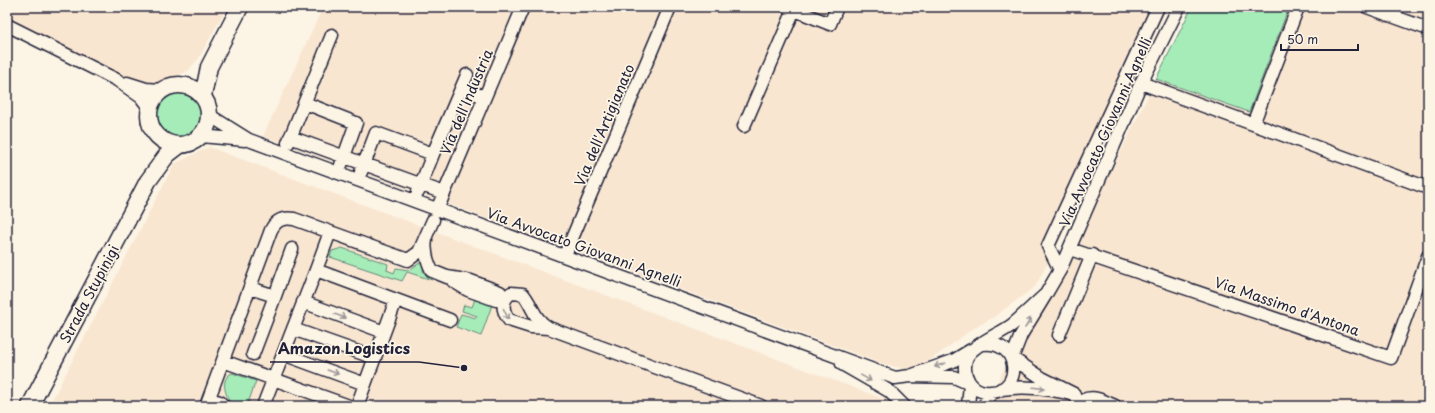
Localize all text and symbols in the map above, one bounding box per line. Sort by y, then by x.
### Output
scale bar [1281,26,1358,52]
text: 50 m [1287,30,1318,48]
street label: Via Avvocato Giovanni Agnelli [1054,34,1156,230]
street label: Via dell'Industria [434,46,498,158]
street label: Via dell'Artigianato [569,60,639,189]
street label: Via Avvocato Giovanni Agnelli [484,202,684,292]
street label: Strada Stupinigi [54,241,124,347]
street label: Via Massimo d'Antona [1212,271,1363,341]
one-way arrow [503,307,510,319]
one-way arrow [334,312,346,320]
one-way arrow [1024,318,1032,329]
callout: Amazon Logistics [270,335,419,362]
text: Amazon Logistics [278,336,410,359]
one-way arrow [934,362,946,370]
one-way arrow [327,369,339,377]
one-way arrow [860,374,872,382]
one-way arrow [1032,384,1045,391]

